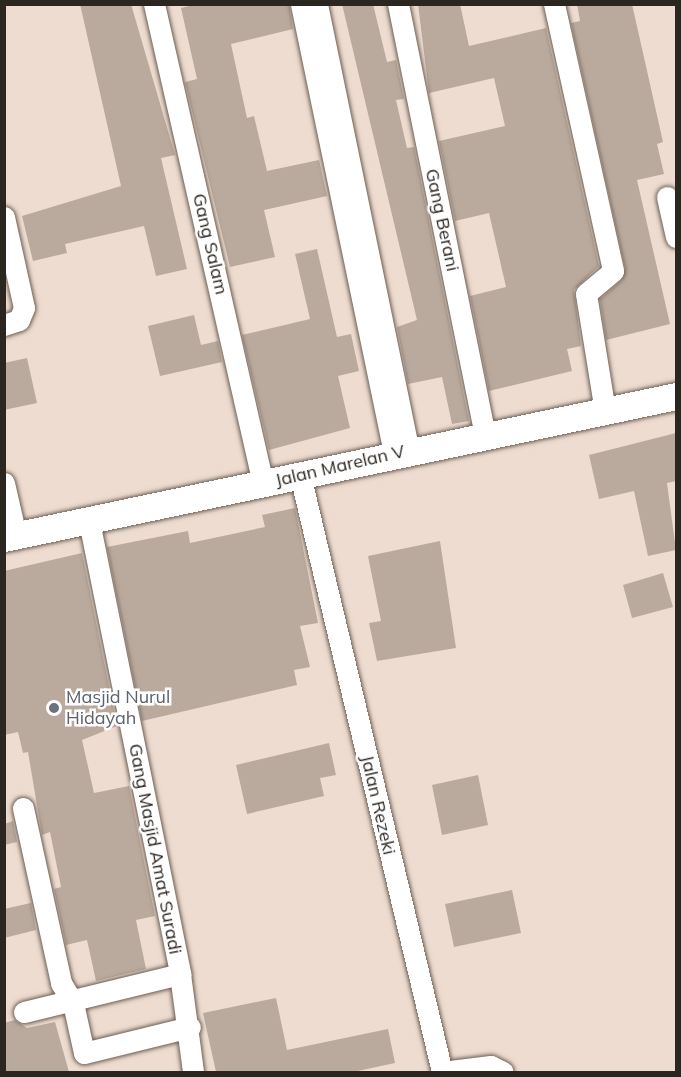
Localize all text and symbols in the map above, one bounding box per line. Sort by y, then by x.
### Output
street label: Gang Berani [421,167,463,273]
street label: Gang Salam [188,191,232,297]
street label: Jalan Marelan V [273,441,407,491]
place label: Masjid Nurul Hidayah [66,687,170,730]
marker: Masjid Nurul Hidayah [47,701,61,715]
street label: Gang Masjid Amat Suradi [124,742,186,956]
street label: Jalan Rezeki [356,753,400,857]

